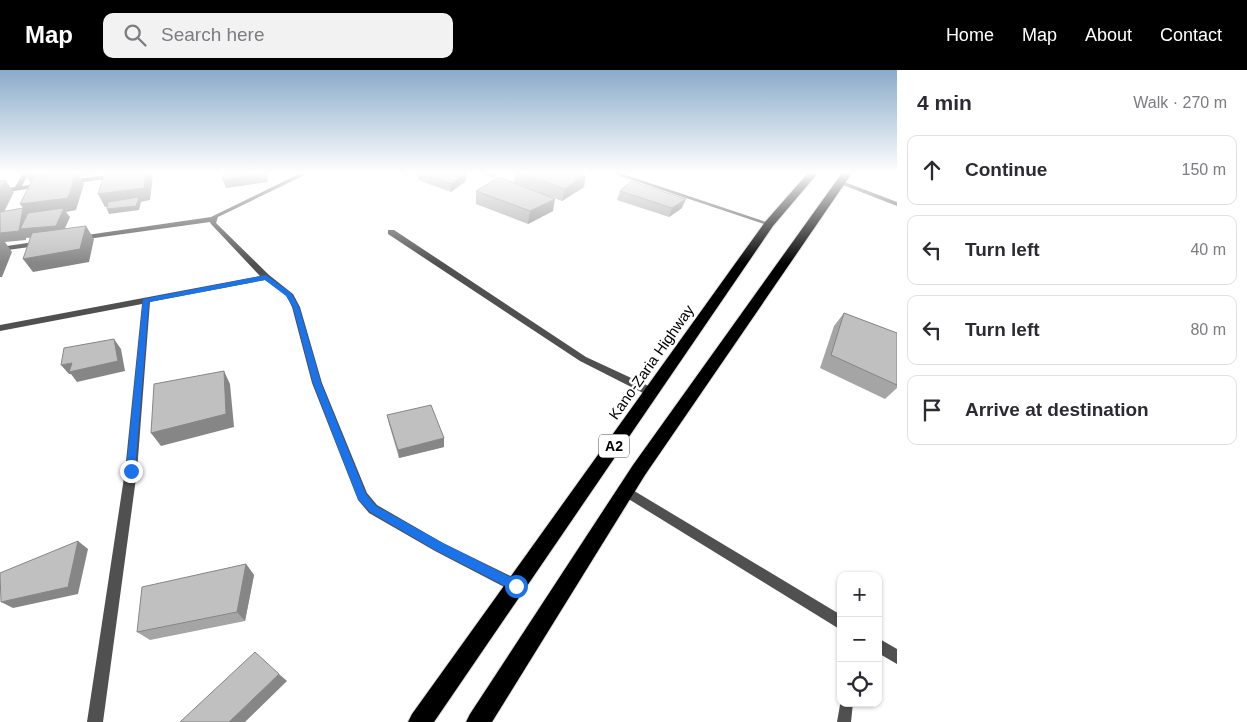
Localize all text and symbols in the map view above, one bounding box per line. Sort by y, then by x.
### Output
search box [103,13,453,58]
text: Map [25,21,73,48]
icon: search [121,21,149,49]
text: Search here [161,24,265,45]
text: Home [946,25,994,45]
text: Map [1022,25,1057,45]
text: About [1085,25,1132,45]
text: Contact [1160,25,1222,45]
text: 4 min [917,91,972,114]
text: Walk · 270 m [1133,94,1227,111]
icon: ahead [918,156,946,184]
text: Continue [965,159,1047,180]
text: 150 m [1182,161,1226,178]
icon: left [918,236,946,264]
text: Turn left [965,239,1040,260]
text: 40 m [1190,241,1226,258]
street label: Kano-Zaria Highway [605,301,697,423]
icon: left [918,316,946,344]
text: Turn left [965,319,1040,340]
text: 80 m [1190,321,1226,338]
icon: arrive [918,396,946,424]
text: Arrive at destination [965,399,1149,420]
road number: A2 [599,434,629,458]
route end [120,460,143,483]
map controls [837,572,882,707]
button: + [837,572,882,617]
route start [505,575,528,598]
button: − [837,617,882,662]
button: locate [837,662,882,707]

